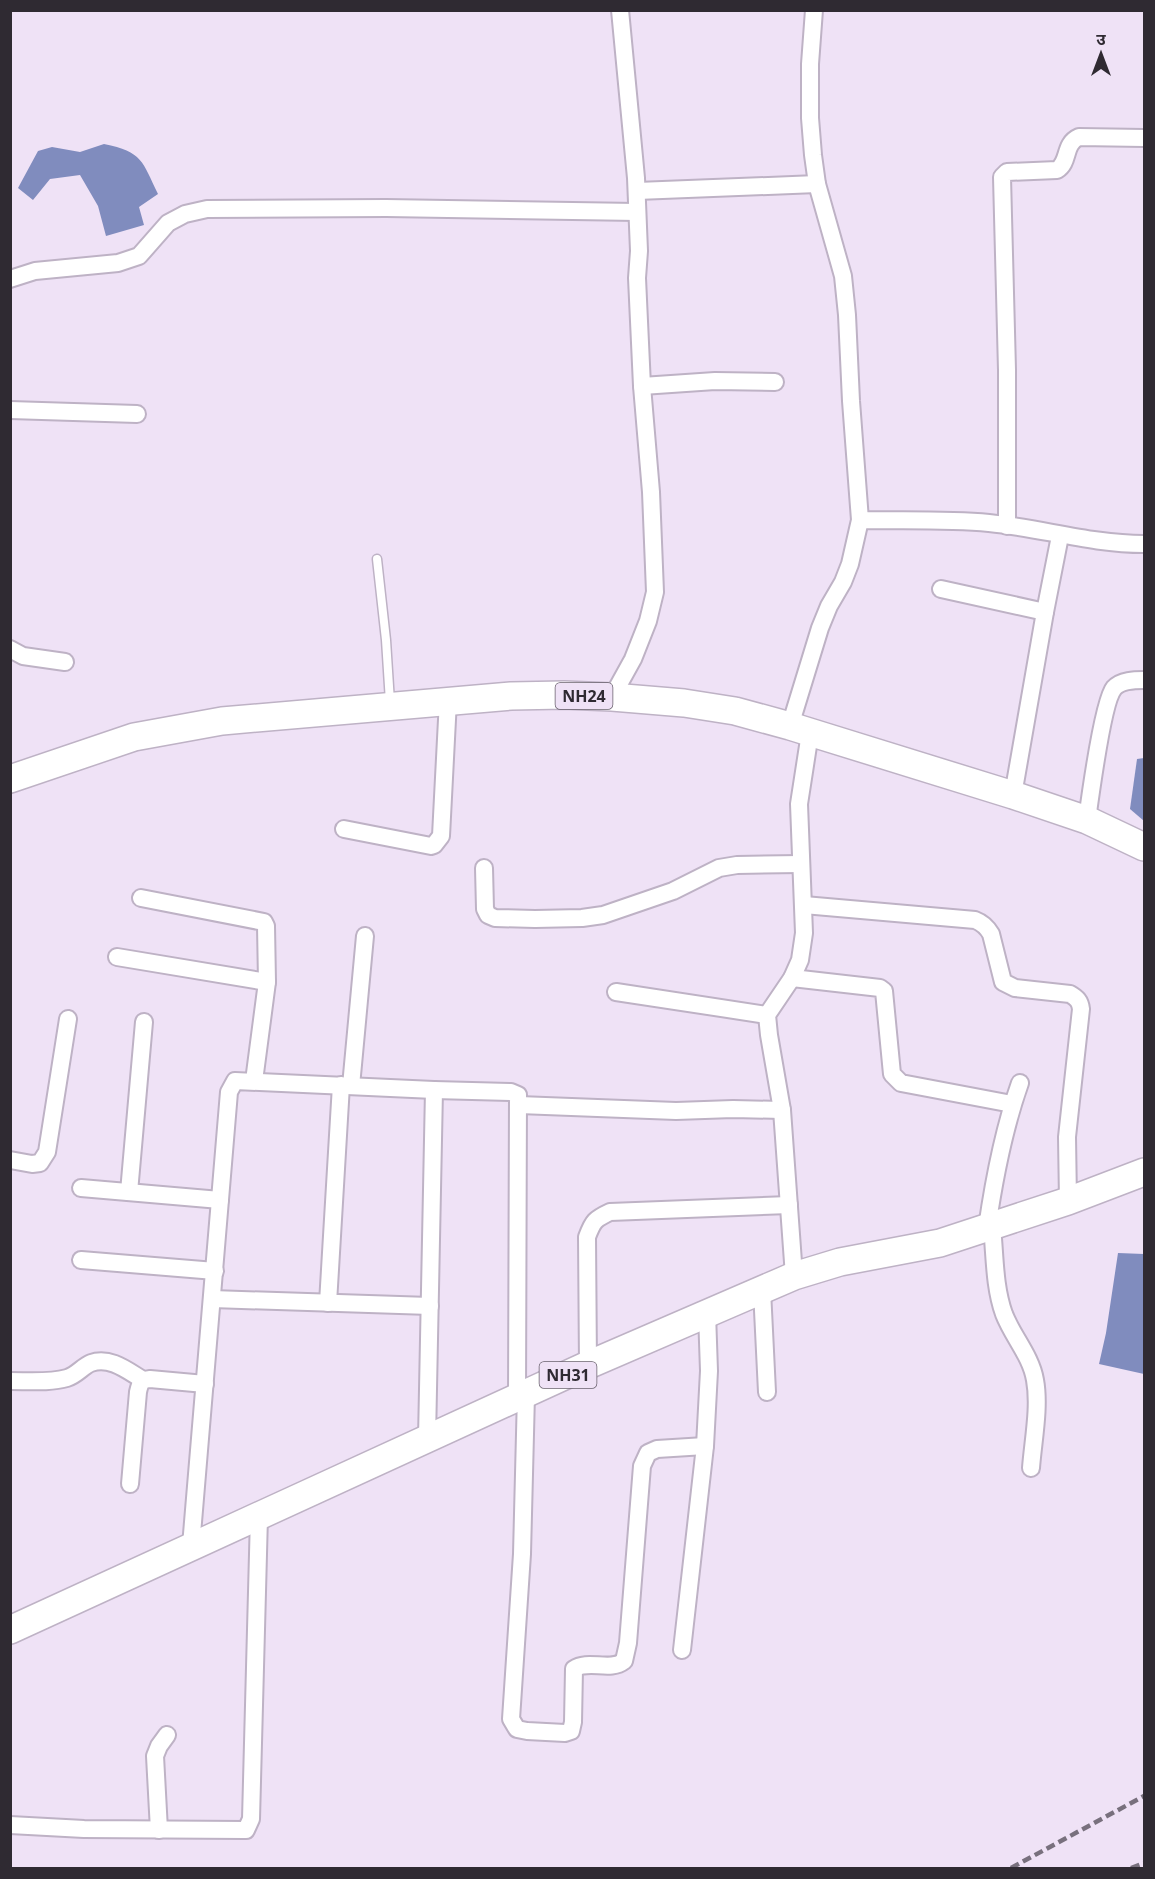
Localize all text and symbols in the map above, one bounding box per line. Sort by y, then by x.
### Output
north arrow [1071,24,1131,84]
text: उ [1096,28,1106,50]
road number: NH24 [556,683,612,709]
road number: NH31 [540,1362,596,1388]

